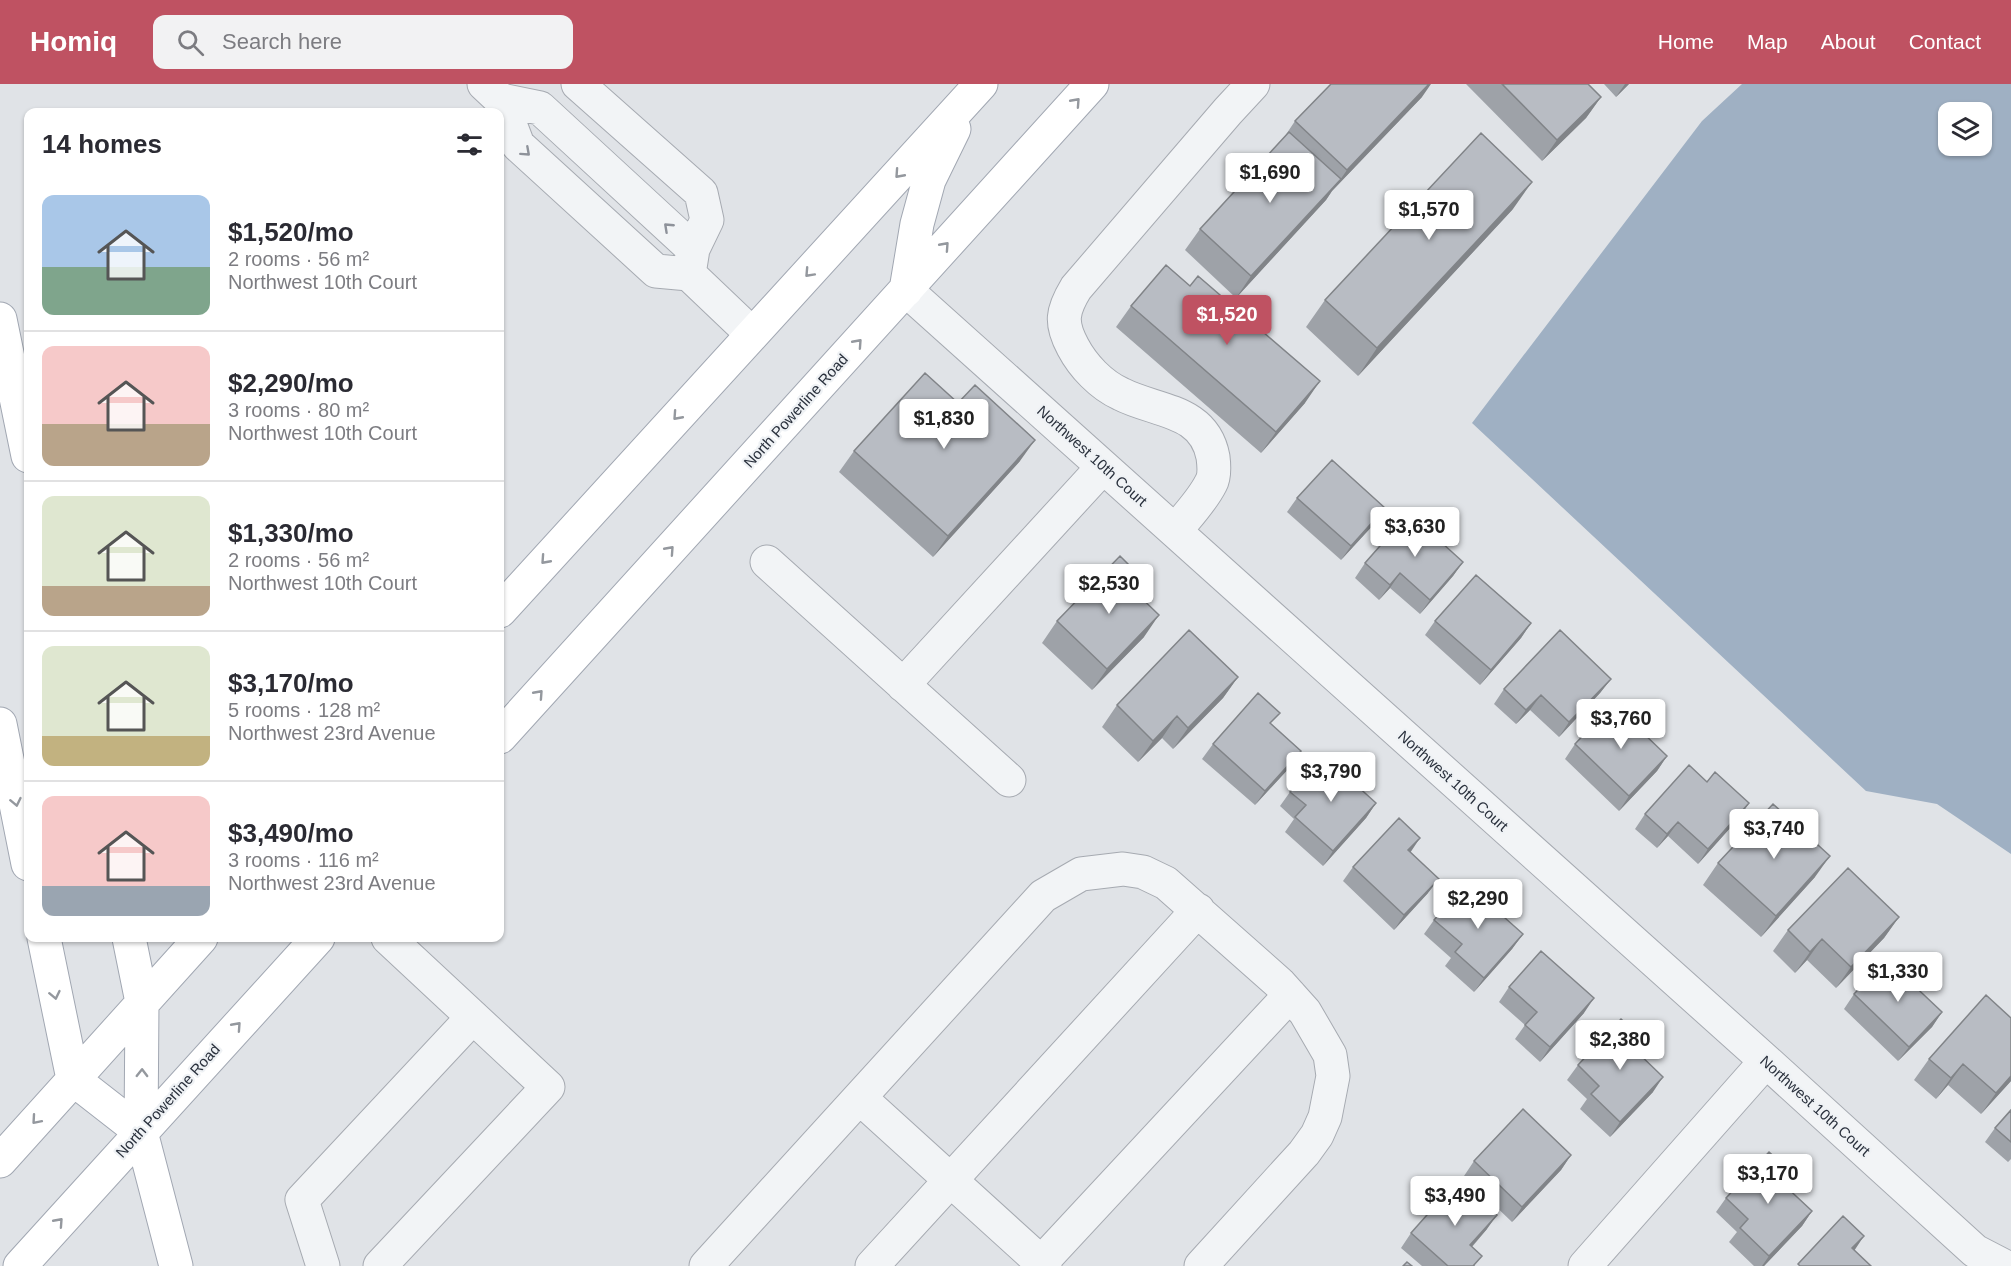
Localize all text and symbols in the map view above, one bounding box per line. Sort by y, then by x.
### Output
search box [153,15,573,69]
text: Homiq [30,26,117,57]
icon: search [174,26,207,59]
text: Search here [222,29,342,54]
text: Home [1658,30,1714,53]
text: Map [1747,30,1788,53]
text: About [1821,30,1876,53]
text: Contact [1909,30,1981,53]
one-way arrow [1069,98,1080,108]
map controls [1938,102,1992,156]
button: layers [1938,102,1992,156]
icon: filters [453,128,486,161]
text: 14 homes [42,129,162,159]
one-way arrow [520,145,530,156]
pin: $1,690 [1221,153,1319,204]
text: $1,690 [1239,161,1301,183]
one-way arrow [895,167,906,178]
pin: $1,570 [1380,190,1478,241]
text: $1,570 [1398,198,1460,220]
text: $1,520/mo [228,217,354,247]
icon: home [90,219,162,291]
one-way arrow [664,223,675,234]
one-way arrow [938,243,949,253]
text: 2 rooms · 56 m² [228,248,369,270]
one-way arrow [805,265,816,276]
text: Northwest 10th Court [228,271,417,293]
pin: $1,520 [1178,295,1276,346]
text: $1,520 [1196,303,1258,325]
one-way arrow [851,340,862,350]
street label: North Powerline Road [740,350,851,471]
text: $2,290/mo [228,368,354,398]
icon: home [90,370,162,442]
text: 3 rooms · 80 m² [228,399,369,421]
pin: $1,830 [895,399,993,450]
street label: Northwest 10th Court [1034,402,1151,510]
text: $1,830 [913,407,975,429]
one-way arrow [673,410,684,420]
text: Northwest 10th Court [228,422,417,444]
pin: $3,630 [1366,507,1464,558]
text: $3,630 [1384,515,1446,537]
text: $1,330/mo [228,518,354,548]
icon: home [90,520,162,592]
one-way arrow [663,546,674,557]
text: 2 rooms · 56 m² [228,549,369,571]
one-way arrow [541,554,552,564]
pin: $2,530 [1060,564,1158,615]
text: Northwest 10th Court [228,572,417,594]
text: $2,530 [1078,572,1140,594]
text: $3,170/mo [228,668,354,698]
icon: home [90,670,162,742]
one-way arrow [532,690,543,701]
text: 5 rooms · 128 m² [228,699,380,721]
pin: $3,760 [1572,699,1670,750]
text: $3,760 [1590,707,1652,729]
text: Northwest 23rd Avenue [228,722,436,744]
street label: Northwest 10th Court [1395,727,1512,835]
pin: $3,790 [1282,752,1380,803]
text: $3,790 [1300,760,1362,782]
one-way arrow [9,797,22,807]
pin: $3,740 [1725,809,1823,860]
text: $3,740 [1743,817,1805,839]
text: $3,490/mo [228,818,354,848]
icon: home [90,820,162,892]
text: 3 rooms · 116 m² [228,849,379,871]
text: Northwest 23rd Avenue [228,872,436,894]
pin: $2,290 [1429,879,1527,930]
text: $2,290 [1447,887,1509,909]
pin: $1,330 [1849,952,1947,1003]
text: $1,330 [1867,960,1929,982]
one-way arrow [48,990,61,1000]
pin: $2,380 [1571,1020,1669,1071]
one-way arrow [230,1022,241,1033]
text: $2,380 [1589,1028,1651,1050]
street label: North Powerline Road [112,1040,223,1161]
street label: Northwest 10th Court [1757,1052,1874,1160]
one-way arrow [135,1069,148,1078]
one-way arrow [33,1113,44,1124]
pin: $3,170 [1719,1154,1817,1205]
text: $3,170 [1737,1162,1799,1184]
pin: $3,490 [1406,1176,1504,1227]
text: $3,490 [1424,1184,1486,1206]
one-way arrow [52,1219,63,1229]

